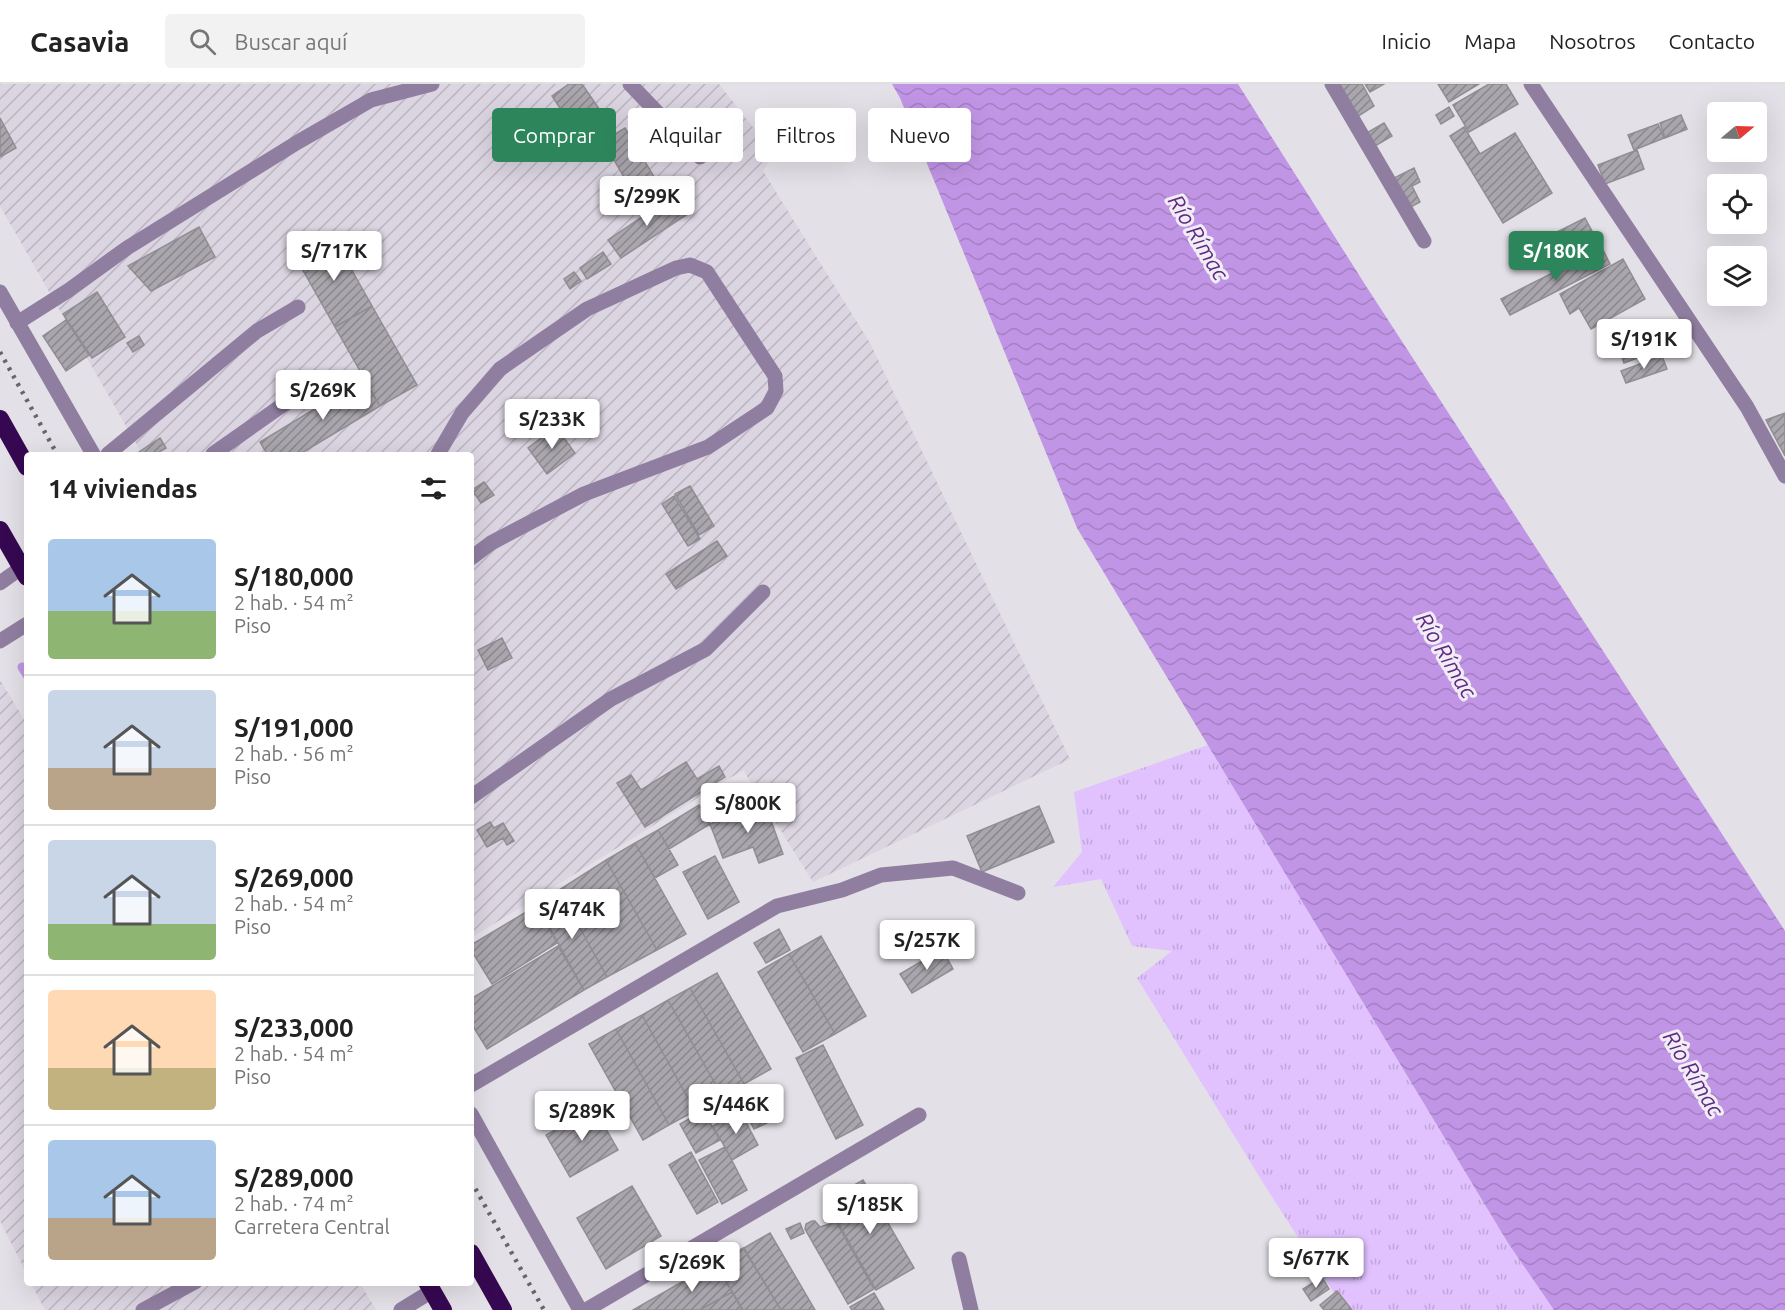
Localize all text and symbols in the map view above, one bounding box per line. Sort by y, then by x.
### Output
search box [165,14,585,68]
icon: search [186,25,219,58]
text: Casavia [30,26,129,57]
text: Buscar aquí [234,29,347,54]
text: Inicio [1382,29,1431,53]
text: Mapa [1464,29,1516,53]
text: Nosotros [1549,29,1636,53]
text: Contacto [1669,29,1755,53]
north arrow [1707,102,1767,162]
map controls [1707,102,1767,306]
chip: Comprar [492,108,616,162]
chip: Alquilar [628,108,743,162]
chip: Filtros [755,108,856,162]
chip: Nuevo [868,108,971,162]
button: locate [1707,174,1767,234]
pin: S/299K [598,176,696,227]
text: S/299K [614,184,680,207]
water label: Río Rímac [1164,190,1235,285]
pin: S/717K [285,231,383,282]
pin: S/180K [1507,231,1605,282]
text: S/717K [301,239,367,262]
text: S/180K [1523,239,1589,262]
button: layers [1707,246,1767,306]
pin: S/191K [1595,319,1693,370]
text: S/191K [1611,327,1677,350]
pin: S/269K [274,370,372,421]
text: S/269K [290,378,356,401]
pin: S/233K [503,399,601,450]
text: S/233K [519,407,585,430]
icon: filters [417,472,450,505]
text: 14 viviendas [48,474,198,503]
text: S/180,000 [234,562,354,591]
icon: home [96,563,168,635]
text: 2 hab. · 54 m² [234,591,354,614]
water label: Río Rímac [1412,608,1483,703]
text: Piso [234,614,271,637]
text: S/191,000 [234,713,354,742]
icon: home [96,714,168,786]
text: 2 hab. · 56 m² [234,742,354,765]
text: Piso [234,765,271,788]
pin: S/800K [699,783,797,834]
text: S/800K [715,791,781,814]
text: S/269,000 [234,863,354,892]
icon: home [96,864,168,936]
pin: S/474K [523,889,621,940]
text: 2 hab. · 54 m² [234,892,354,915]
text: S/474K [539,897,605,920]
text: Piso [234,915,271,938]
pin: S/257K [878,920,976,971]
text: S/257K [894,928,960,951]
text: S/233,000 [234,1013,354,1042]
icon: home [96,1014,168,1086]
water label: Río Rímac [1659,1026,1730,1121]
text: 2 hab. · 54 m² [234,1042,354,1065]
text: Piso [234,1065,271,1088]
pin: S/446K [687,1084,785,1135]
pin: S/289K [533,1091,631,1142]
text: S/446K [703,1092,769,1115]
text: S/289K [549,1099,615,1122]
text: S/289,000 [234,1163,354,1192]
icon: home [96,1164,168,1236]
pin: S/185K [821,1184,919,1235]
text: 2 hab. · 74 m² [234,1192,354,1215]
text: S/185K [837,1192,903,1215]
text: Carretera Central [234,1215,390,1238]
pin: S/677K [1267,1238,1365,1289]
pin: S/269K [643,1242,741,1293]
text: S/677K [1283,1246,1349,1269]
text: S/269K [659,1250,725,1273]

